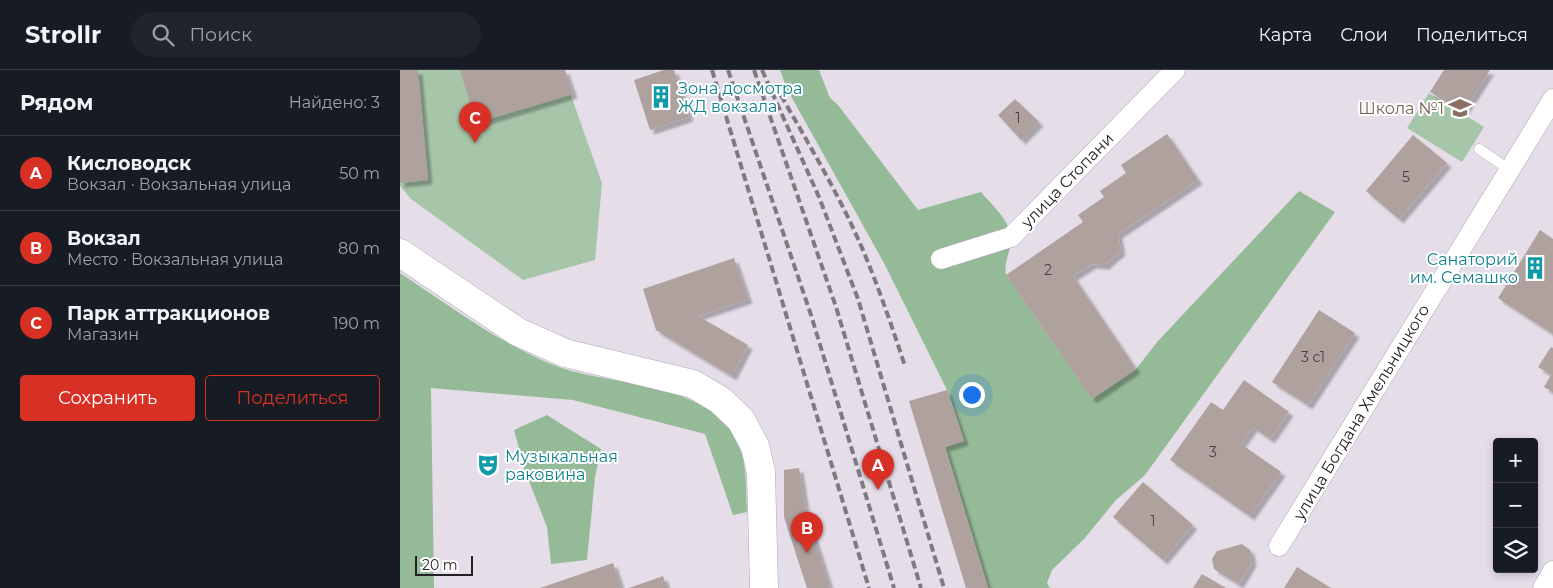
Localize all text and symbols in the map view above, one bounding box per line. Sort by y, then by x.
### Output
search box [131,12,481,57]
text: Strollr [25,20,101,49]
icon: search [149,21,177,49]
text: Поиск [189,23,252,46]
text: Карта [1258,24,1312,46]
text: Слои [1340,24,1388,46]
text: Поделиться [1416,24,1528,46]
place label: Зона досмотра ЖД вокзала [678,79,802,116]
building icon: Зона досмотра ЖД вокзала [648,84,674,110]
text: Рядом [20,90,93,115]
text: Найдено: 3 [289,93,380,112]
school or university icon: Школа №1 [1447,95,1473,121]
place label: Школа №1 [1358,99,1444,118]
pin: C [459,102,491,143]
house number: 1 [1015,109,1021,127]
street label: улица Стопани [1017,129,1117,233]
text: Кисловодск [67,152,191,175]
text: A [30,164,42,183]
text: 50 m [339,164,380,183]
house number: 5 [1402,168,1410,186]
text: Вокзал · Вокзальная улица [67,175,291,194]
text: Вокзал [67,227,141,250]
text: B [30,239,42,258]
text: 80 m [338,239,380,258]
text: Место · Вокзальная улица [67,250,283,269]
place label: Санаторий им. Семашко [1410,250,1518,287]
building icon: Санаторий им. Семашко [1522,255,1548,281]
house number: 2 [1044,261,1052,279]
street label: улица Богдана Хмельницкого [1289,301,1433,524]
text: Парк аттракционов [67,302,270,325]
text: C [30,314,42,333]
text: 190 m [333,314,380,333]
text: Магазин [67,325,139,344]
house number: 3 с1 [1301,348,1325,366]
button: Сохранить [20,375,195,421]
button: Поделиться [205,375,380,421]
your location [959,382,985,408]
map controls [1493,438,1538,573]
button: + [1493,438,1538,483]
house number: 3 [1209,443,1217,461]
place label: Музыкальная раковина [505,447,618,484]
pin: A [862,449,894,490]
theatre icon: Музыкальная раковина [475,452,501,478]
button: − [1493,483,1538,528]
pin: B [791,512,823,553]
house number: 1 [1150,512,1156,530]
button: layers [1493,528,1538,573]
scale bar [415,553,472,576]
text: 20 m [422,556,458,574]

